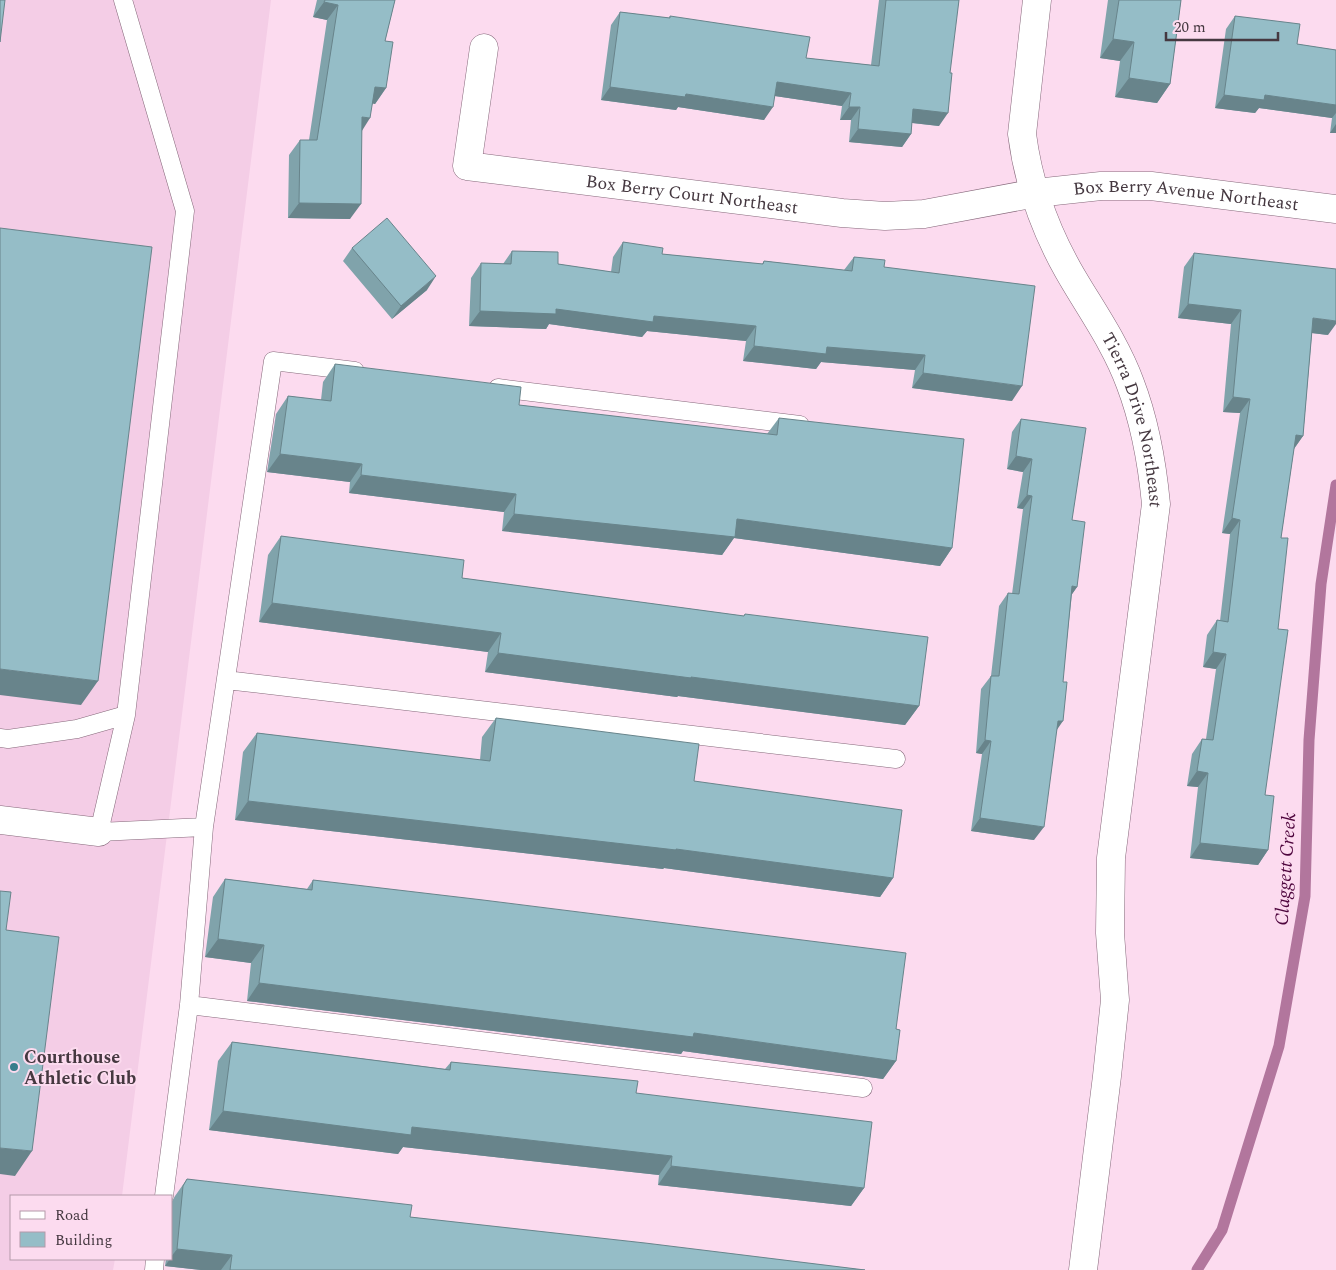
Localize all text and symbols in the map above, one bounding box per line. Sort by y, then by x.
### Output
scale bar [1166,10,1278,42]
text: 20 m [1174,16,1206,39]
street label: Box Berry Court Northeast [584,168,800,221]
street label: Box Berry Avenue Northeast [1072,172,1300,218]
street label: Tierra Drive Northeast [1095,327,1170,510]
water label: Claggett Creek [1268,811,1304,927]
place label: Courthouse Athletic Club [24,1044,136,1092]
marker: Courthouse Athletic Club [8,1061,20,1073]
legend [10,1195,172,1260]
text: Road [55,1204,89,1227]
text: Building [55,1229,112,1252]

